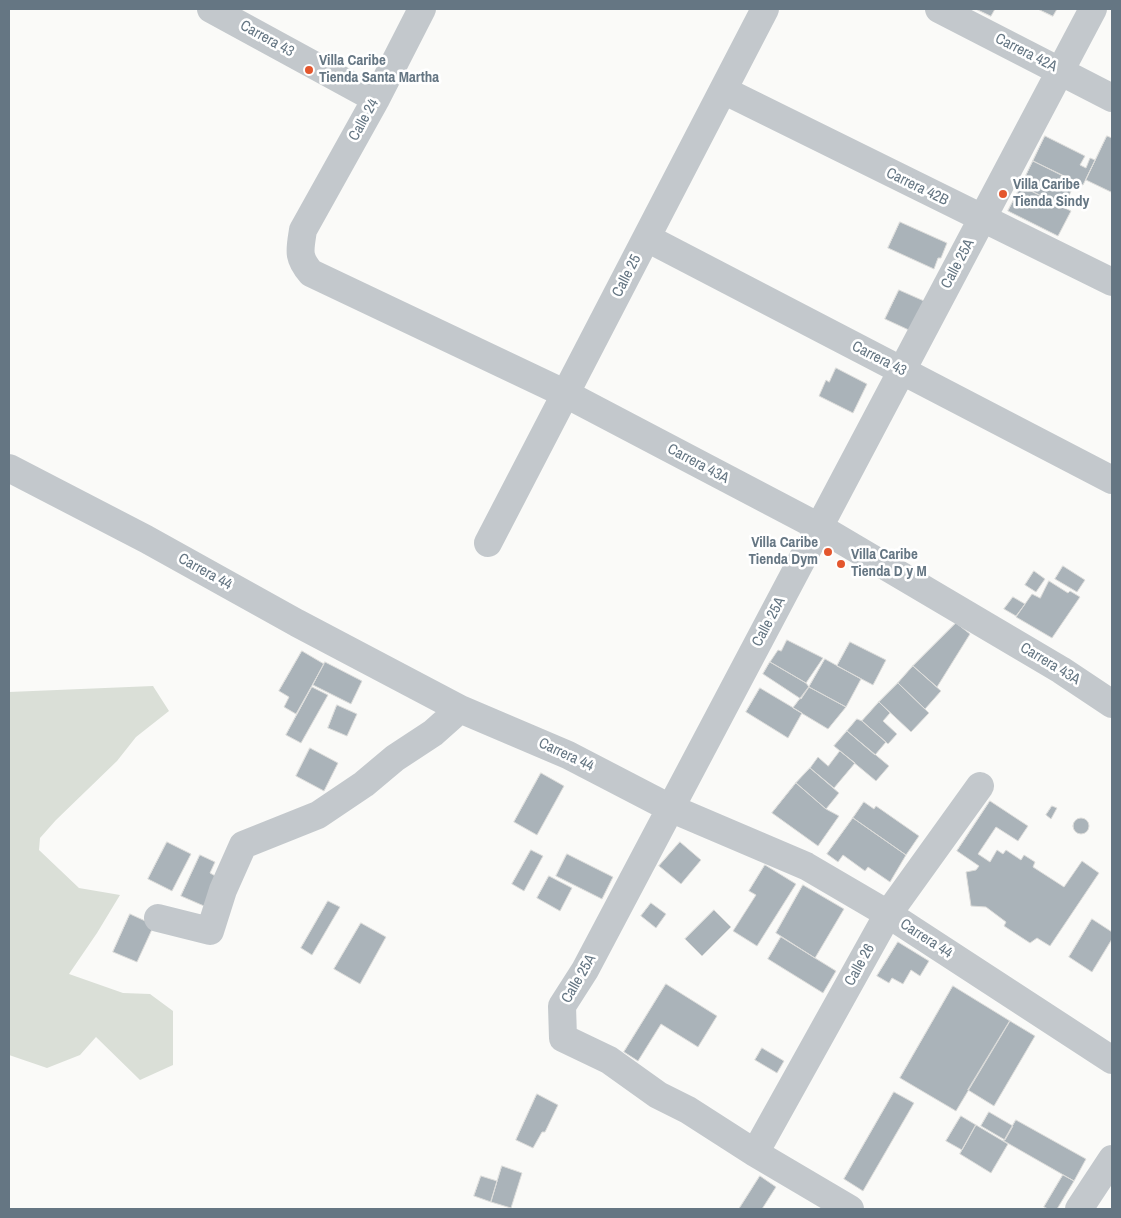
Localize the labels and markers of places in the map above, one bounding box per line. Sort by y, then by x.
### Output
place label: Villa Caribe Tienda Santa Martha [319,52,439,87]
marker: Villa Caribe Tienda Santa Martha [303,64,315,76]
place label: Villa Caribe Tienda Sindy [1013,176,1089,211]
marker: Villa Caribe Tienda Sindy [997,188,1009,200]
place label: Villa Caribe Tienda Dym [748,534,818,569]
marker: Villa Caribe Tienda Dym [822,546,834,558]
place label: Villa Caribe Tienda D y M [851,546,927,581]
marker: Villa Caribe Tienda D y M [835,558,847,570]

